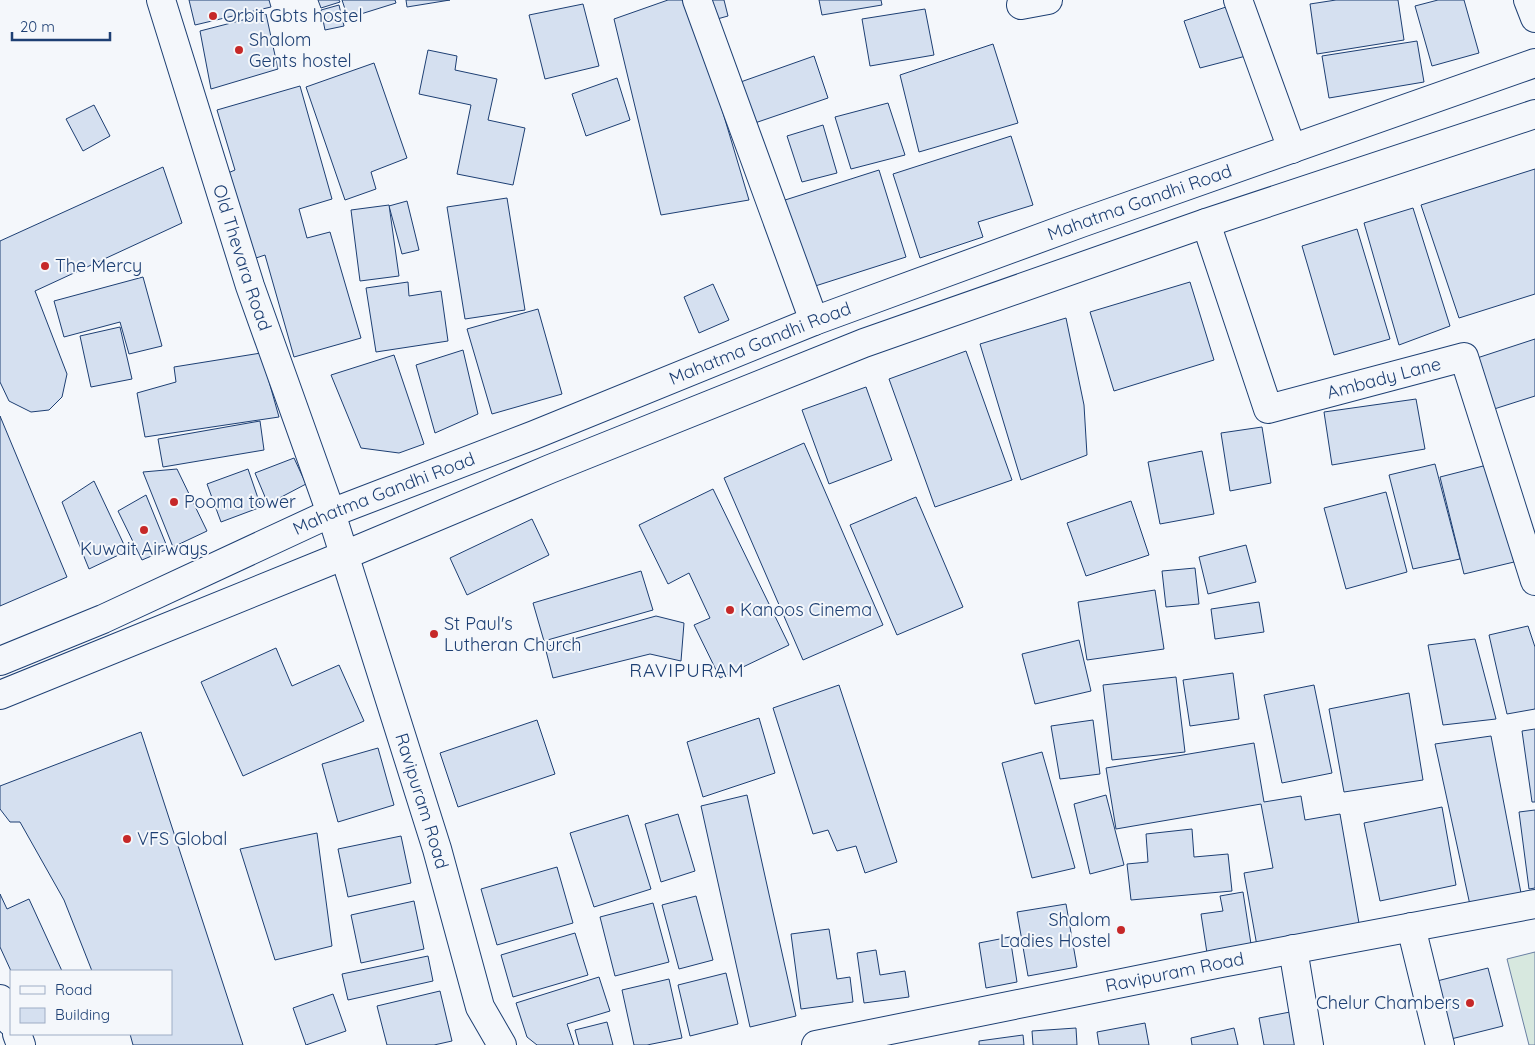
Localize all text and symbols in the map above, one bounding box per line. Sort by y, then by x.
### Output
place label: Orbit Gbts hostel [223,4,363,27]
scale bar [12,10,110,42]
marker: Orbit Gbts hostel [207,10,219,22]
text: 20 m [20,17,55,36]
place label: Shalom Gents hostel [249,28,352,72]
marker: Shalom Gents hostel [233,44,245,56]
street label: Mahatma Gandhi Road [1044,159,1235,245]
street label: Old Thevara Road [208,181,277,334]
place label: The Mercy [55,254,142,277]
marker: The Mercy [39,260,51,272]
street label: Mahatma Gandhi Road [665,296,854,390]
street label: Ambady Lane [1324,352,1443,404]
street label: Mahatma Gandhi Road [289,447,478,540]
place label: Pooma tower [184,490,296,513]
marker: Pooma tower [168,496,180,508]
marker: Kuwait Airways [138,524,150,536]
place label: Kuwait Airways [80,537,208,560]
place label: Kanoos Cinema [740,598,872,621]
marker: Kanoos Cinema [724,604,736,616]
place label: St Paul's Lutheran Church [444,612,582,656]
marker: St Paul's Lutheran Church [428,628,440,640]
district label: RAVIPURAM [629,658,745,682]
street label: Ravipuram Road [390,730,454,871]
place label: VFS Global [137,827,227,850]
marker: VFS Global [121,833,133,845]
place label: Shalom Ladies Hostel [1000,908,1111,952]
marker: Shalom Ladies Hostel [1115,924,1127,936]
street label: Ravipuram Road [1103,947,1246,997]
legend [10,970,172,1035]
text: Road [55,980,92,999]
place label: Chelur Chambers [1316,991,1460,1014]
marker: Chelur Chambers [1464,997,1476,1009]
text: Building [55,1005,110,1024]

